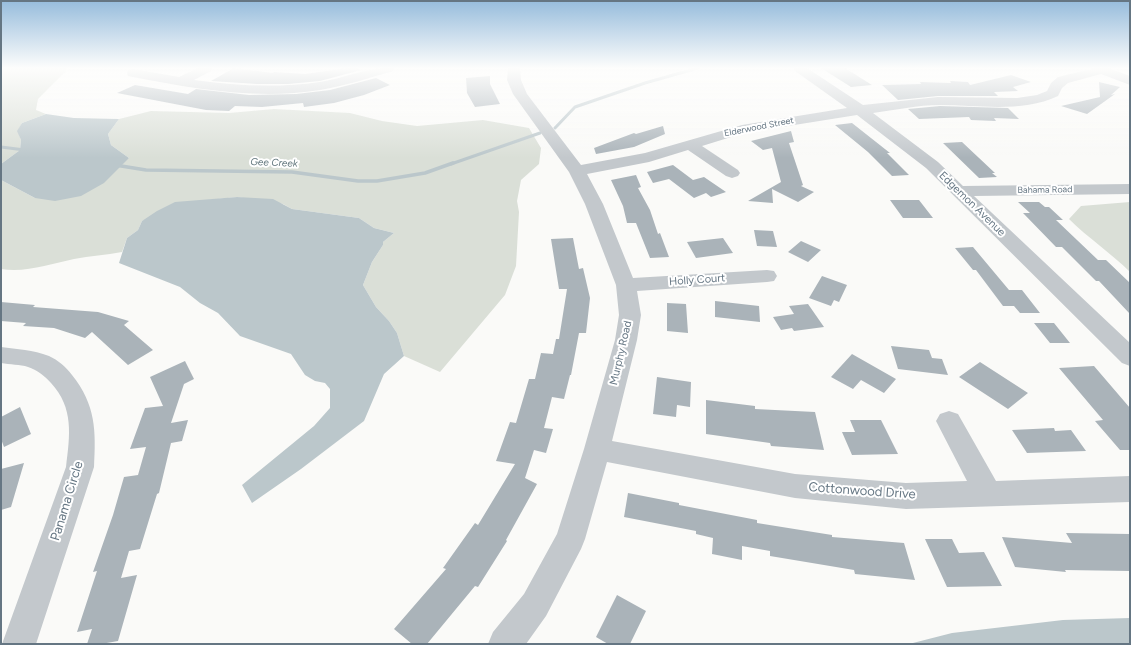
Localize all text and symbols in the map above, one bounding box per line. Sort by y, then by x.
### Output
street label: Elderwood Street [723,115,795,139]
water label: Gee Creek [250,156,298,170]
street label: Edgemon Avenue [936,169,1008,239]
street label: Bahama Road [1017,184,1073,196]
street label: Holly Court [668,271,726,289]
street label: Murphy Road [607,320,635,386]
street label: Panama Circle [47,459,87,543]
street label: Cottonwood Drive [808,479,916,503]

